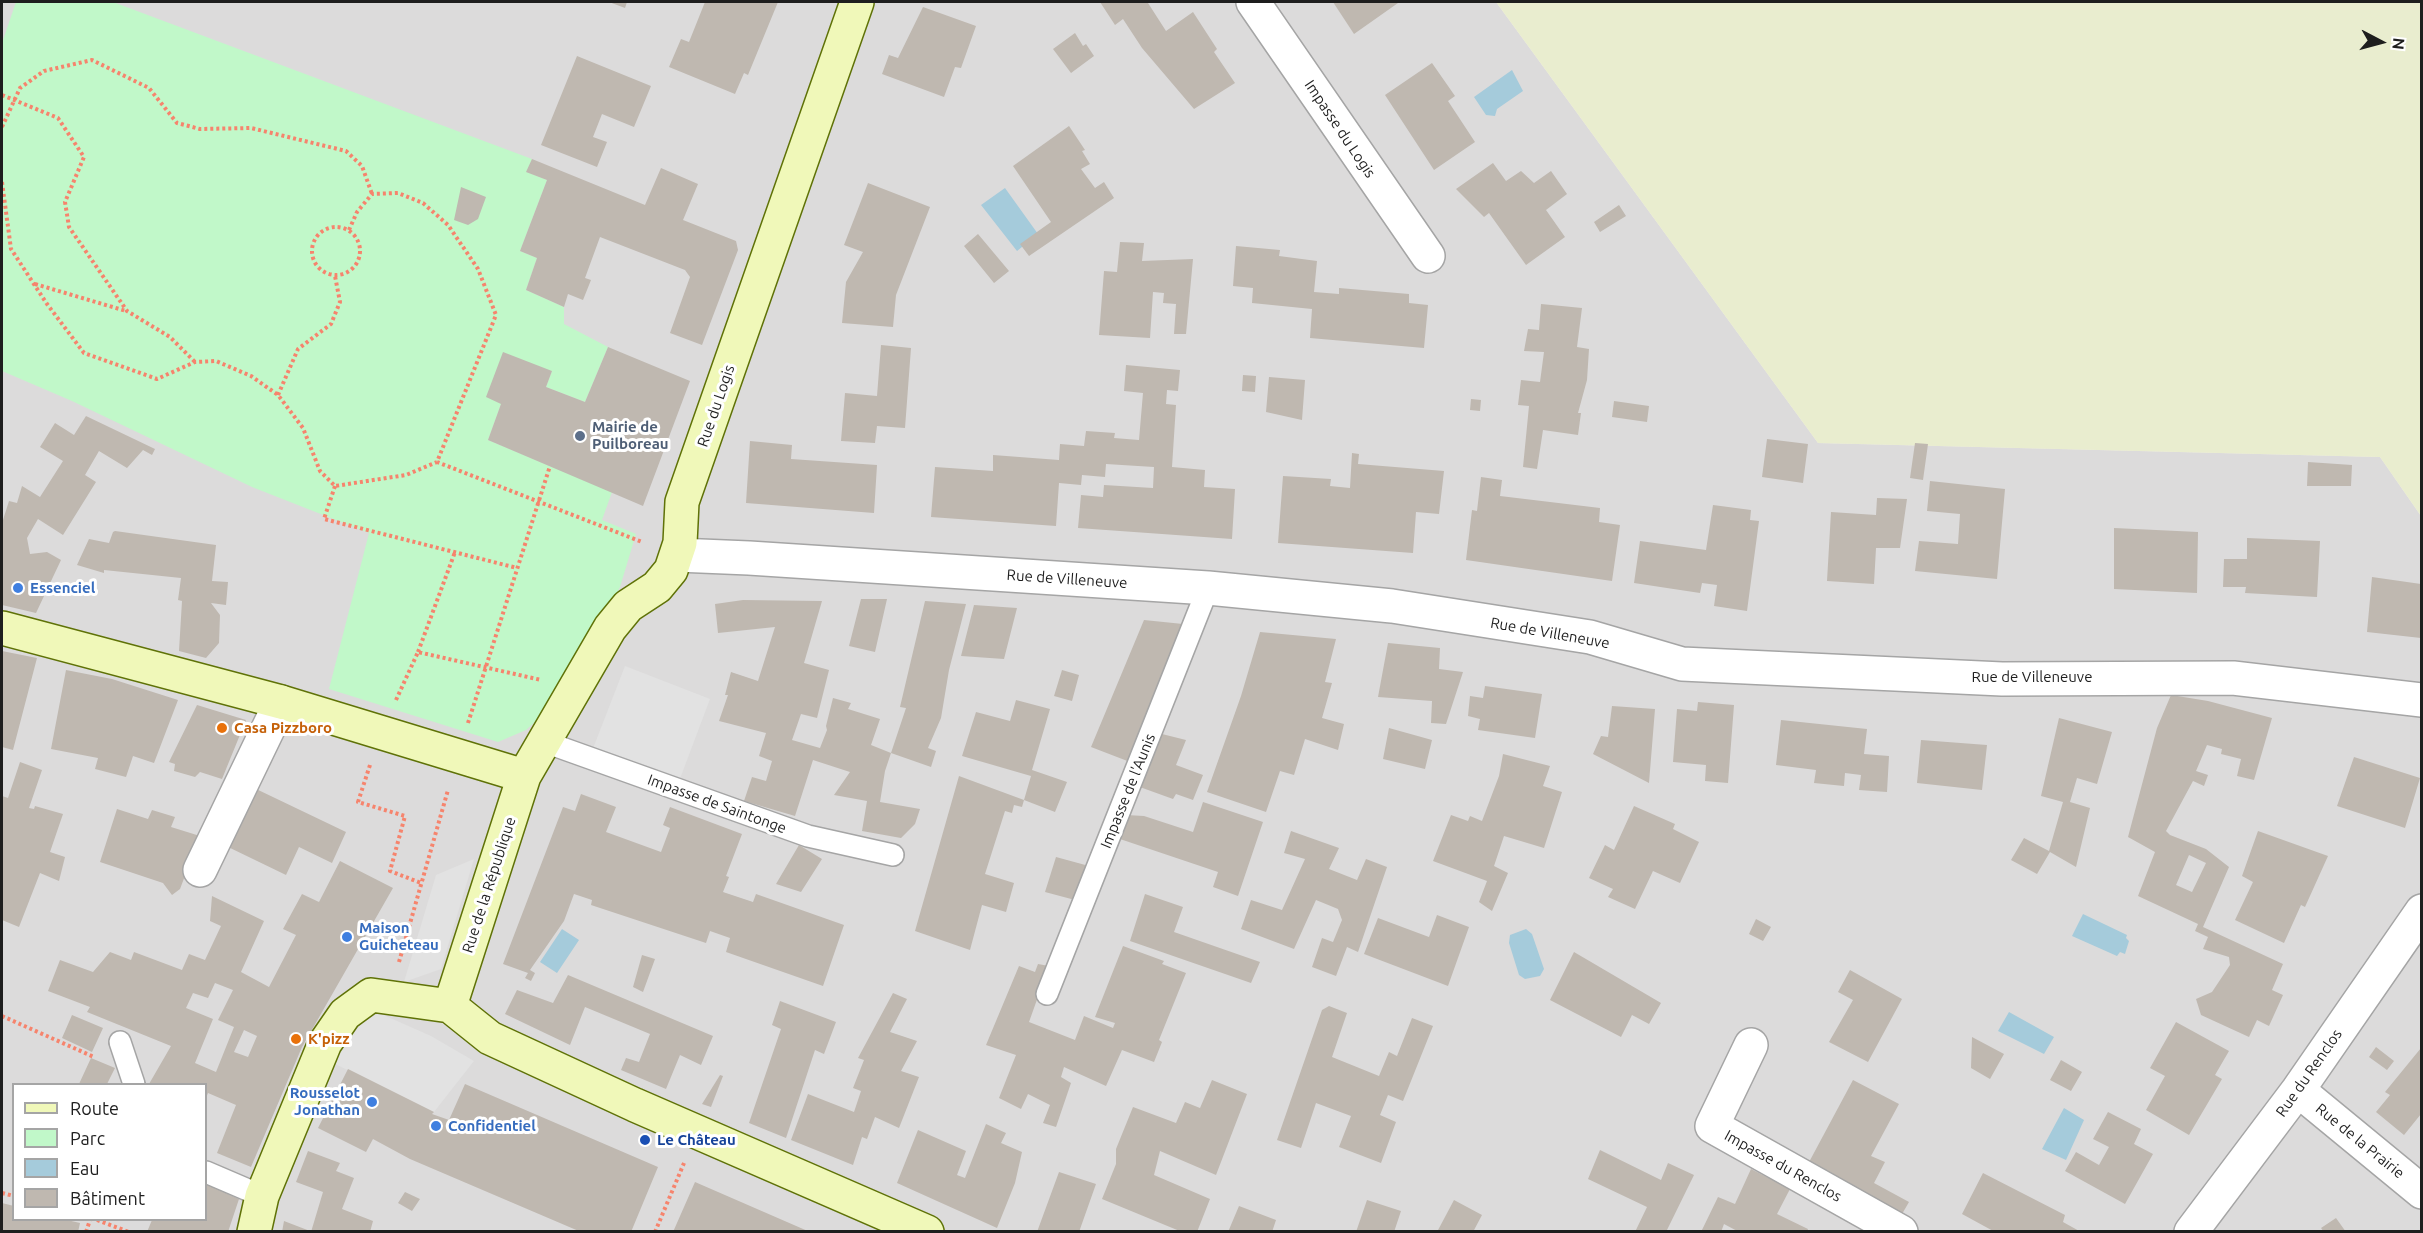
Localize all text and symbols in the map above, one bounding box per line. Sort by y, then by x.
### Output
north arrow [2351,12,2411,72]
text: N [2389,37,2408,51]
street label: Impasse du Logis [1301,77,1379,181]
street label: Rue du Logis [694,363,738,449]
place label: Mairie de Puilboreau [592,418,669,453]
marker: Mairie de Puilboreau [573,429,587,443]
street label: Rue de Villeneuve [1006,566,1128,592]
place label: Essenciel [30,579,95,597]
marker: Essenciel [11,581,25,595]
street label: Rue de Villeneuve [1489,614,1611,652]
street label: Rue de Villeneuve [1972,668,2092,686]
place label: Casa Pizzboro [234,719,332,737]
marker: Casa Pizzboro [215,721,229,735]
street label: Impasse de l'Aunis [1097,731,1159,851]
street label: Impasse de Saintonge [645,771,789,837]
street label: Rue de la République [458,815,520,955]
place label: Maison Guicheteau [359,919,439,954]
marker: Maison Guicheteau [340,930,354,944]
street label: Rue du Renclos [2272,1026,2346,1120]
place label: K'pizz [308,1030,350,1048]
marker: K'pizz [289,1032,303,1046]
legend [12,1083,207,1221]
place label: Rousselot Jonathan [290,1084,360,1119]
marker: Rousselot Jonathan [365,1095,379,1109]
text: Route [70,1098,119,1118]
street label: Rue de la Prairie [2312,1100,2408,1182]
place label: Confidentiel [448,1117,536,1135]
marker: Confidentiel [429,1119,443,1133]
street label: Impasse du Renclos [1721,1126,1845,1206]
text: Parc [70,1128,105,1148]
place label: Le Château [657,1131,736,1149]
marker: Le Château [638,1133,652,1147]
text: Eau [70,1158,100,1178]
text: Bâtiment [70,1188,145,1208]

